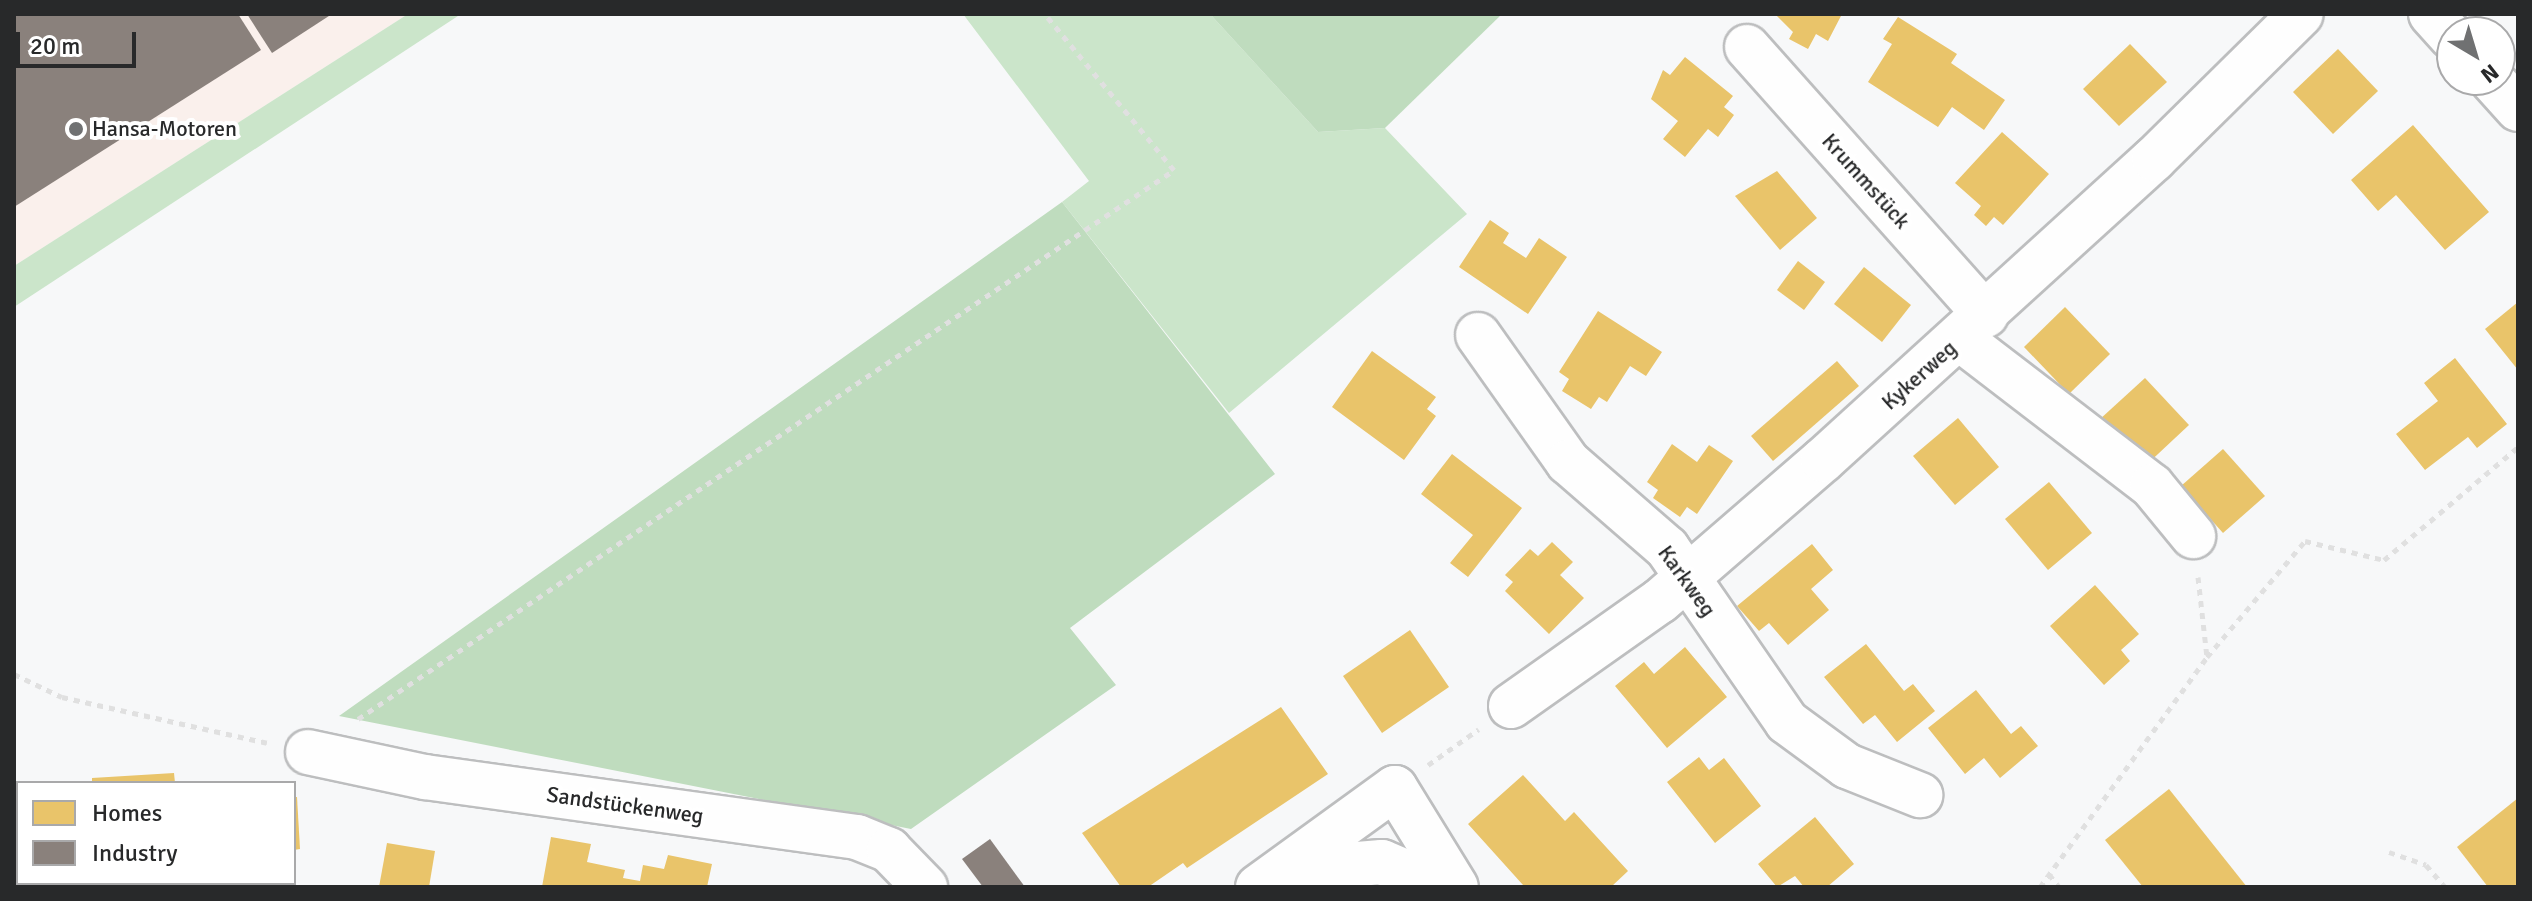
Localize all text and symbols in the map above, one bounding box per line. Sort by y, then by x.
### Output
scale bar [20,16,140,66]
north arrow [2436,16,2516,96]
text: 20 m [30,31,80,61]
text: N [2476,58,2504,89]
place label: Hansa-Motoren [92,116,237,142]
marker: Hansa-Motoren [67,120,85,138]
street label: Krummstück [1816,128,1916,234]
street label: Kykerweg [1876,335,1962,415]
street label: Karkweg [1652,540,1722,622]
legend [16,781,296,885]
street label: Sandstückenweg [545,781,705,829]
text: Homes [92,798,162,828]
text: Industry [92,838,178,868]

